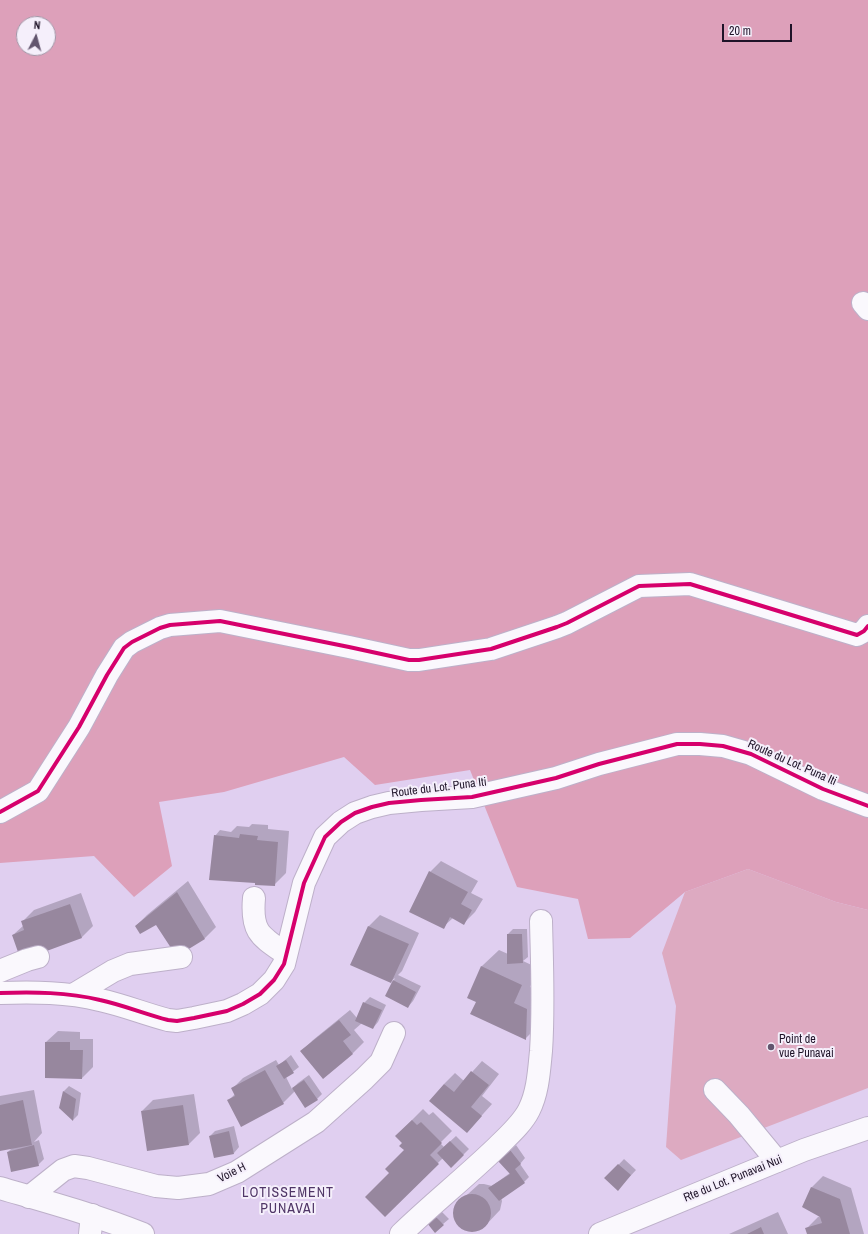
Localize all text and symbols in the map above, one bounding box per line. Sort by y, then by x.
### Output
north arrow [16,16,56,56]
scale bar [724,16,794,42]
text: N [33,18,41,32]
text: 20 m [729,23,751,39]
street label: Route du Lot. Puna Iti [745,737,839,789]
street label: Route du Lot. Puna Iti [391,775,487,801]
place label: Point de vue Punavai [779,1033,834,1061]
marker: Point de vue Punavai [766,1042,776,1052]
street label: Rte du Lot. Punavai Nui [682,1153,784,1205]
street label: Voie H [216,1160,248,1186]
district label: LOTISSEMENT PUNAVAI [242,1185,334,1218]

